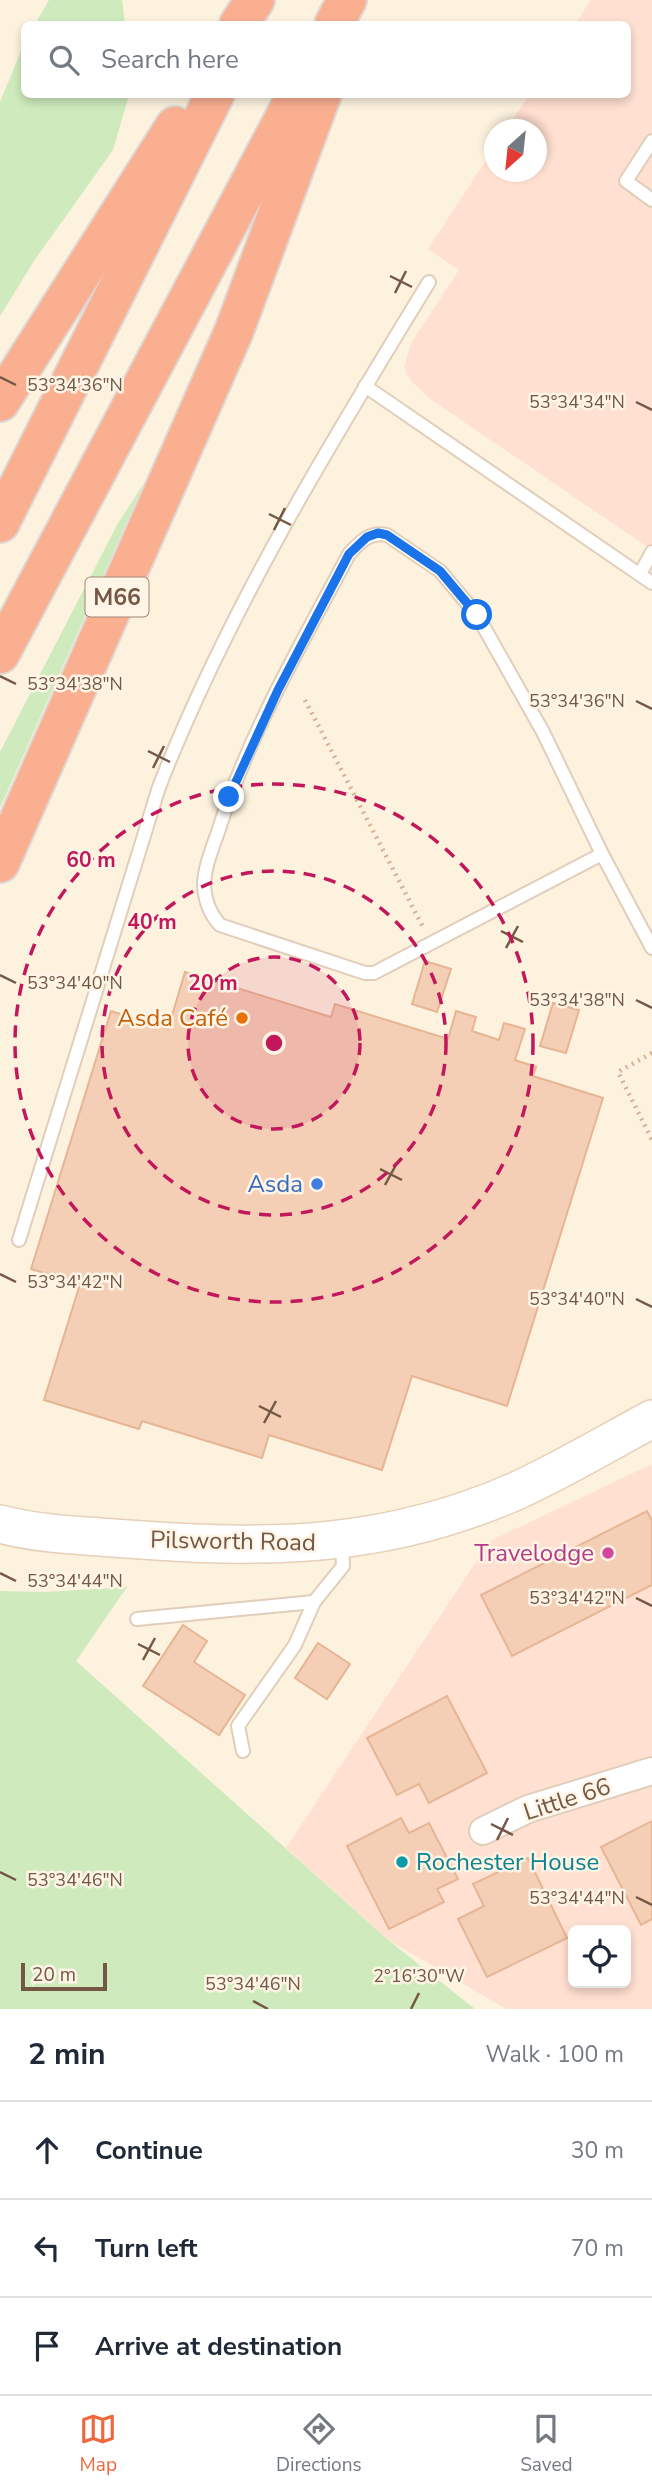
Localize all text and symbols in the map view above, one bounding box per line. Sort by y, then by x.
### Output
search box [21,21,631,98]
icon: search [45,41,83,79]
text: Search here [101,42,239,77]
north arrow [484,119,547,182]
text: 53°34'36"N [27,373,123,397]
text: 53°34'34"N [529,390,625,414]
road number: M66 [86,578,148,617]
route start [461,599,492,630]
text: 53°34'38"N [27,672,123,696]
text: 53°34'36"N [529,689,625,713]
route end [213,781,244,812]
text: 60 m [66,846,116,874]
text: 40 m [127,908,177,936]
text: 20 m [188,969,238,997]
text: 53°34'40"N [27,971,123,995]
text: 53°34'38"N [529,988,625,1012]
place label: Asda Café [117,1002,228,1034]
marker: Asda Café [234,1010,250,1026]
centre of rings [262,1031,286,1055]
place label: Asda [247,1168,303,1200]
marker: Asda [309,1176,325,1192]
text: 53°34'42"N [27,1270,123,1294]
text: 53°34'40"N [529,1287,625,1311]
street label: Pilsworth Road [150,1524,316,1558]
place label: Travelodge [474,1537,594,1569]
marker: Travelodge [600,1545,616,1561]
text: 53°34'44"N [27,1569,123,1593]
text: 53°34'42"N [529,1586,625,1610]
street label: Little 66 [519,1770,615,1828]
place label: Rochester House [416,1846,599,1878]
marker: Rochester House [394,1854,410,1870]
text: 53°34'46"N [27,1868,123,1892]
text: 53°34'44"N [529,1886,625,1910]
map controls [568,1925,631,1988]
button: locate [568,1925,631,1988]
scale bar [21,1960,107,1992]
text: 20 m [32,1962,76,1988]
text: 2°16'30"W [373,1964,465,1988]
text: 53°34'46"N [205,1972,301,1996]
text: 2 min [28,2034,106,2075]
text: Walk · 100 m [485,2039,624,2070]
icon: ahead [28,2131,66,2169]
text: Continue [95,2133,203,2168]
text: 30 m [571,2135,624,2166]
icon: left [28,2229,66,2267]
text: Turn left [95,2231,198,2266]
text: 70 m [571,2233,624,2264]
icon: arrive [28,2327,66,2365]
text: Arrive at destination [95,2329,342,2364]
tab: Map [79,2410,117,2478]
tab: Directions [276,2410,362,2478]
tab: Saved [520,2410,573,2478]

